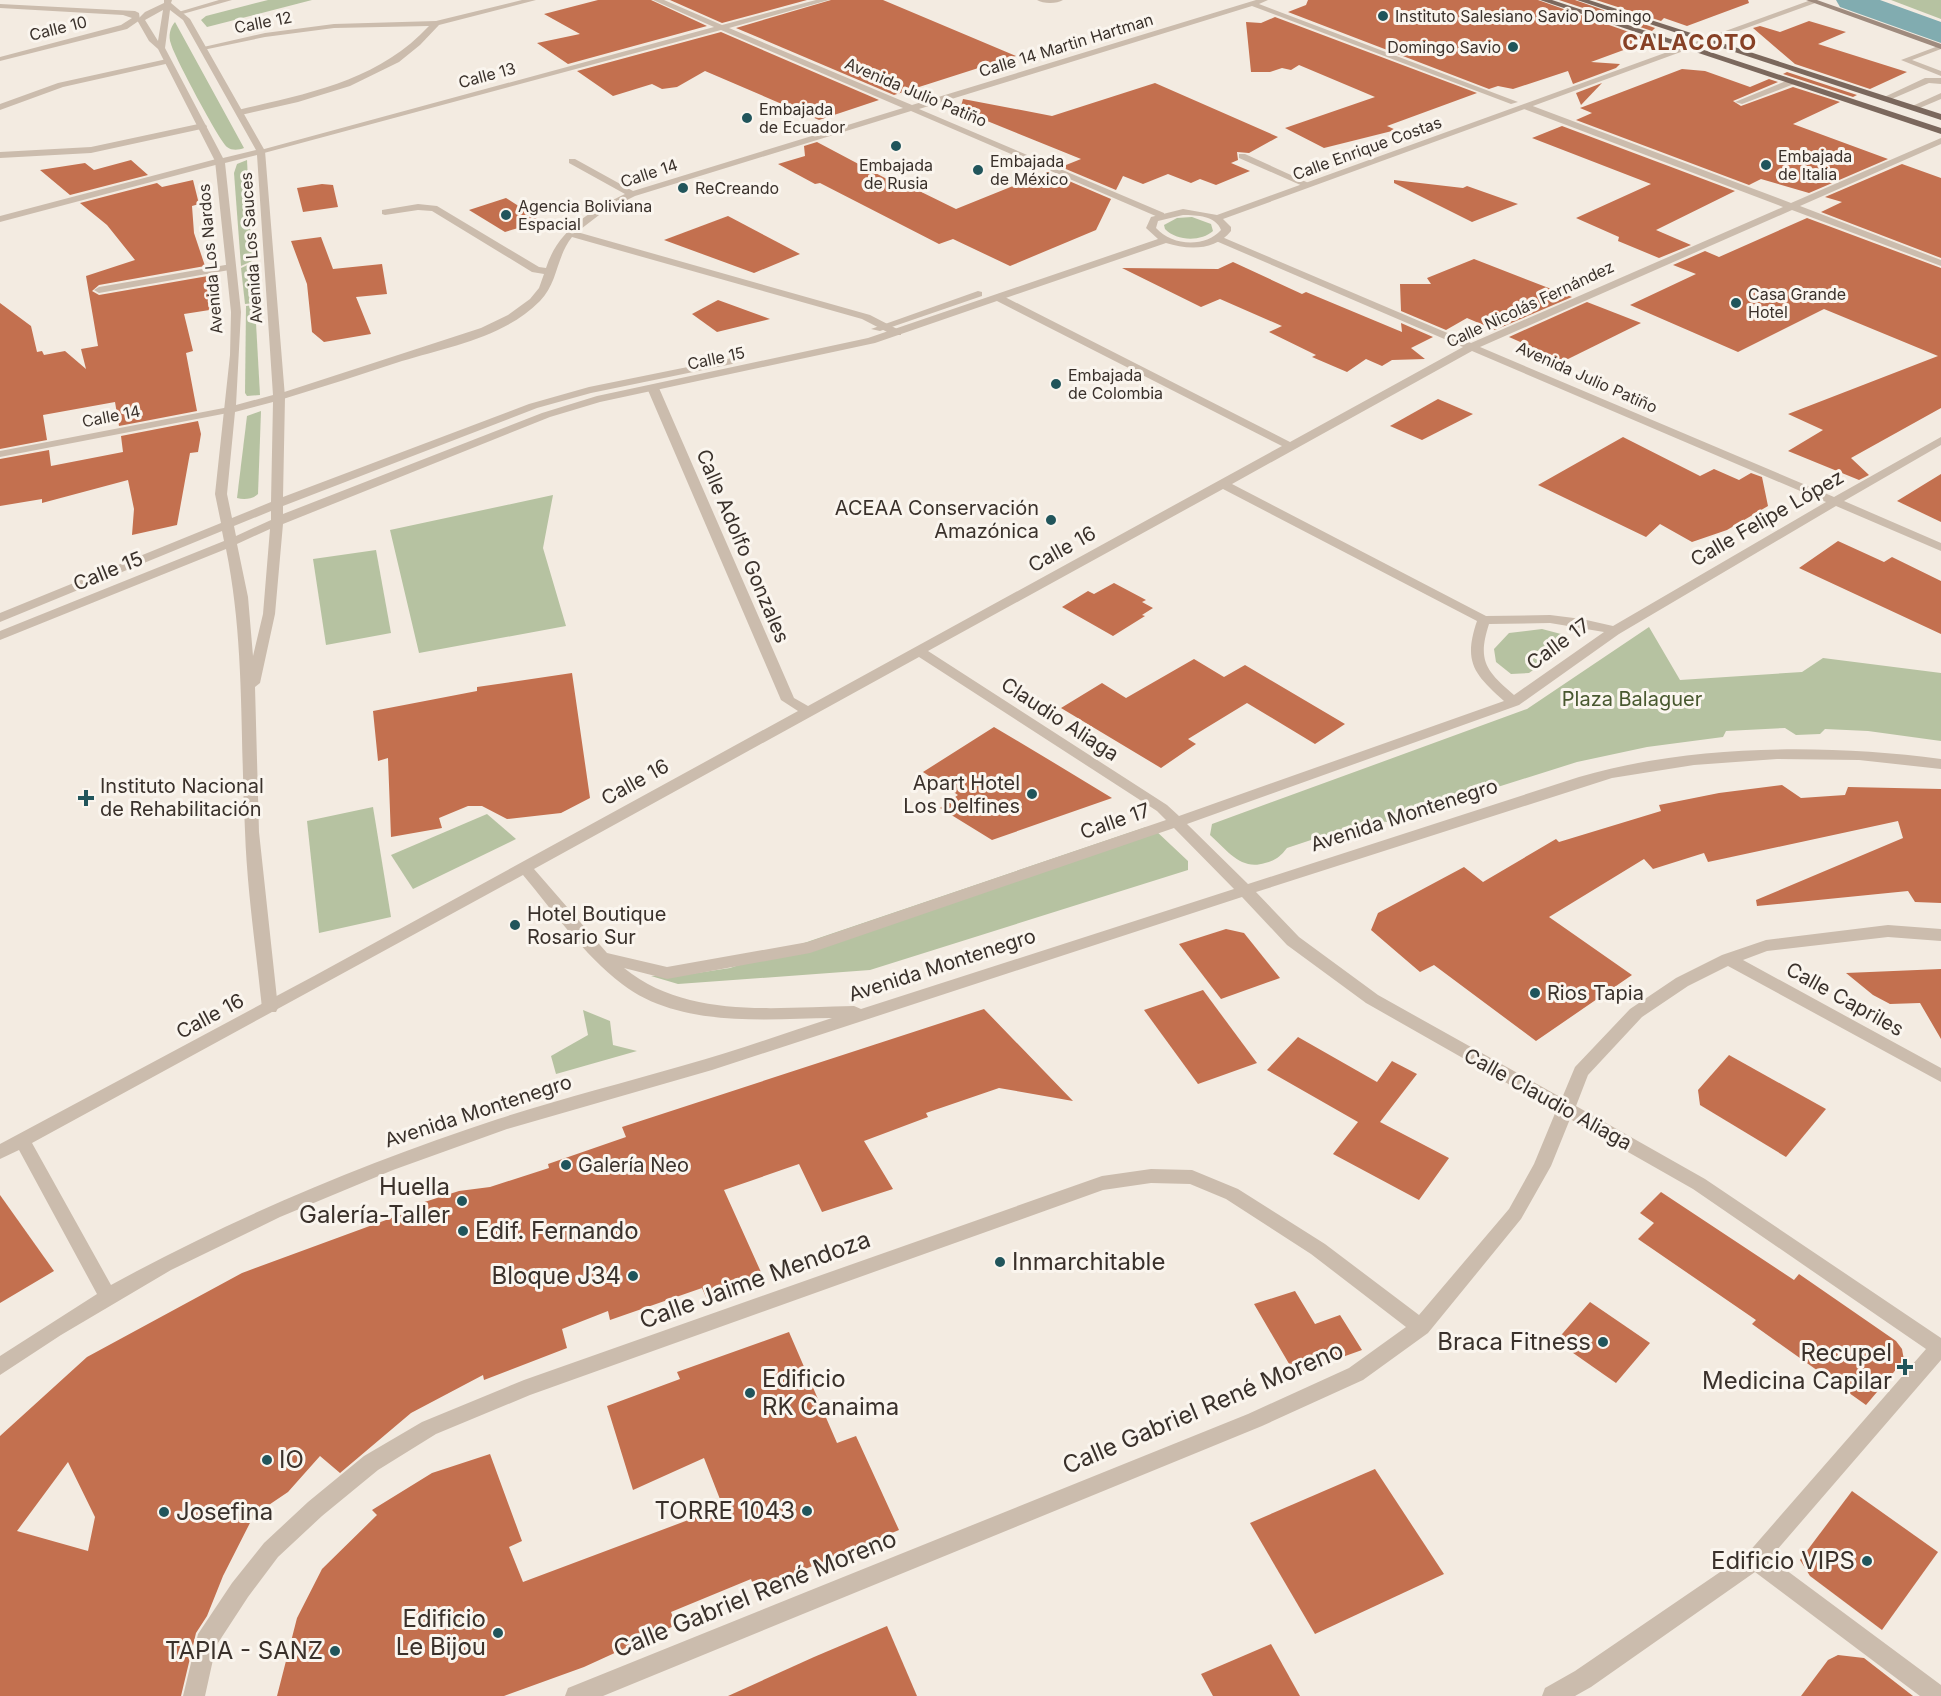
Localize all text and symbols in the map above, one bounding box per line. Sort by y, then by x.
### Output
place label: Instituto Salesiano Savio Domingo [1395,6,1651,26]
street label: Calle 12 [232,7,294,37]
street label: Calle 14 Martin Hartman [976,9,1156,81]
marker: Instituto Salesiano Savio Domingo [1376,9,1390,23]
street label: Calle 10 [27,11,89,45]
district label: CALACOTO [1622,29,1758,55]
place label: Domingo Savio [1387,37,1501,57]
marker: Domingo Savio [1506,40,1520,54]
street label: Avenida Julio Patiño [842,53,990,131]
street label: Calle 13 [456,58,518,92]
place label: Embajada de Ecuador [759,99,845,137]
marker: Embajada de Ecuador [740,111,754,125]
street label: Calle Enrique Costas [1290,112,1444,184]
marker: Embajada de Rusia [889,139,903,153]
place label: Embajada de Italia [1778,146,1852,184]
place label: Embajada de México [990,151,1068,189]
street label: Calle 14 [618,154,680,192]
place label: Embajada de Rusia [859,155,933,193]
marker: Embajada de Italia [1759,158,1773,172]
marker: Embajada de México [971,163,985,177]
street label: Avenida Los Sauces [236,172,266,324]
place label: ReCreando [695,178,779,198]
marker: ReCreando [676,181,690,195]
street label: Avenida Los Nardos [193,183,227,335]
place label: Agencia Boliviana Espacial [518,196,652,234]
marker: Agencia Boliviana Espacial [499,208,513,222]
street label: Calle Nicolás Fernández [1443,256,1617,352]
place label: Casa Grande Hotel [1748,284,1846,322]
marker: Casa Grande Hotel [1729,296,1743,310]
street label: Avenida Julio Patiño [1513,337,1661,417]
street label: Calle 15 [685,342,747,374]
place label: Embajada de Colombia [1068,365,1163,403]
marker: Embajada de Colombia [1049,377,1063,391]
street label: Calle 14 [80,401,142,431]
street label: Calle Adolfo Gonzales [691,445,795,647]
street label: Calle Felipe López [1686,464,1848,572]
place label: ACEAA Conservación Amazónica [835,496,1039,543]
marker: ACEAA Conservación Amazónica [1044,513,1058,527]
street label: Calle 16 [1024,521,1100,577]
street label: Calle 15 [70,546,146,596]
street label: Calle 17 [1522,613,1594,675]
street label: Claudio Aliaga [997,672,1123,766]
park label: Plaza Balaguer [1562,687,1703,711]
street label: Calle 16 [597,754,673,810]
place label: Apart Hotel Los Delfines [903,771,1020,818]
street label: Avenida Montenegro [1307,773,1501,857]
place label: Instituto Nacional de Rehabilitación [100,774,264,821]
marker: Apart Hotel Los Delfines [1025,787,1039,801]
marker: Instituto Nacional de Rehabilitación [77,789,95,807]
street label: Calle 17 [1077,798,1153,844]
place label: Hotel Boutique Rosario Sur [527,902,666,949]
marker: Hotel Boutique Rosario Sur [508,918,522,932]
street label: Avenida Montenegro [845,923,1039,1007]
street label: Calle Capriles [1782,957,1908,1041]
place label: Rios Tapia [1547,981,1644,1005]
marker: Rios Tapia [1528,986,1542,1000]
street label: Calle 16 [172,988,248,1044]
street label: Calle Claudio Aliaga [1460,1043,1636,1155]
street label: Avenida Montenegro [381,1069,575,1153]
place label: Galería Neo [578,1153,689,1177]
marker: Galería Neo [559,1158,573,1172]
place label: Huella Galería-Taller [299,1172,450,1229]
marker: Huella Galería-Taller [455,1194,469,1208]
place label: Edif. Fernando [475,1216,639,1245]
marker: Edif. Fernando [456,1224,470,1238]
street label: Calle Jaime Mendoza [635,1224,874,1335]
place label: Inmarchitable [1012,1247,1165,1276]
marker: Inmarchitable [993,1255,1007,1269]
place label: Bloque J34 [491,1261,621,1290]
marker: Bloque J34 [626,1269,640,1283]
place label: Braca Fitness [1437,1327,1591,1356]
street label: Calle Gabriel René Moreno [1058,1335,1348,1480]
marker: Braca Fitness [1596,1335,1610,1349]
place label: Recupel Medicina Capilar [1702,1338,1892,1395]
marker: Recupel Medicina Capilar [1896,1358,1914,1376]
place label: Edificio RK Canaima [762,1364,899,1421]
marker: Edificio RK Canaima [743,1386,757,1400]
place label: IO [279,1445,304,1474]
marker: IO [260,1453,274,1467]
place label: TORRE 1043 [655,1496,795,1525]
place label: Josefina [176,1497,273,1526]
marker: TORRE 1043 [800,1504,814,1518]
marker: Josefina [157,1505,171,1519]
street label: Calle Gabriel René Moreno [609,1523,900,1664]
place label: Edificio VIPS [1711,1546,1855,1575]
marker: Edificio VIPS [1860,1554,1874,1568]
place label: Edificio Le Bijou [396,1604,486,1661]
marker: Edificio Le Bijou [491,1626,505,1640]
place label: TAPIA - SANZ [165,1636,323,1665]
marker: TAPIA - SANZ [328,1644,342,1658]

